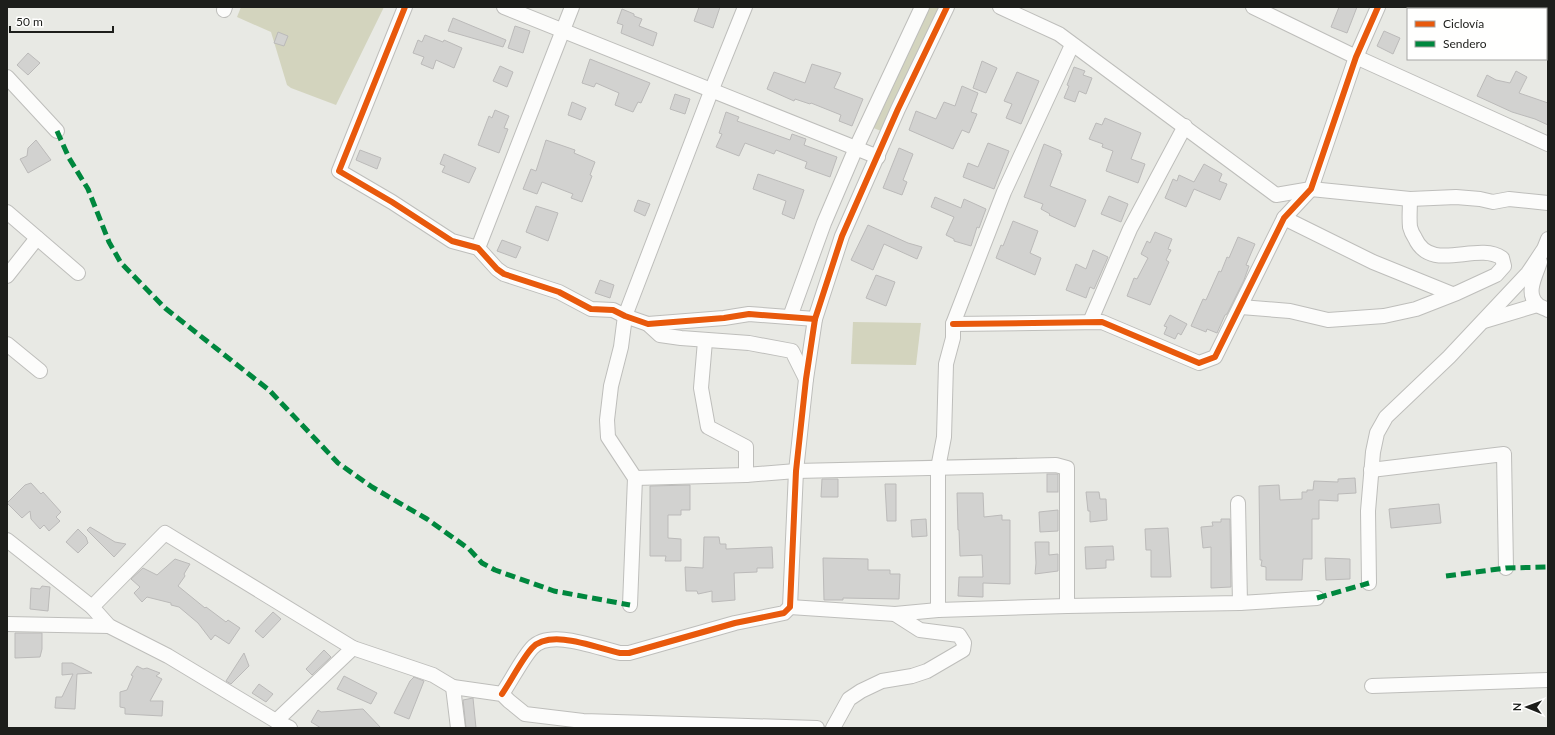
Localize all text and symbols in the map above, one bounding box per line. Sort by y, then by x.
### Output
scale bar [10,8,113,34]
legend [1407,8,1547,60]
text: 50 m [16,14,43,29]
text: Ciclovía [1443,16,1484,31]
text: Sendero [1443,36,1487,51]
north arrow [1507,687,1547,727]
text: N [1510,702,1523,711]

